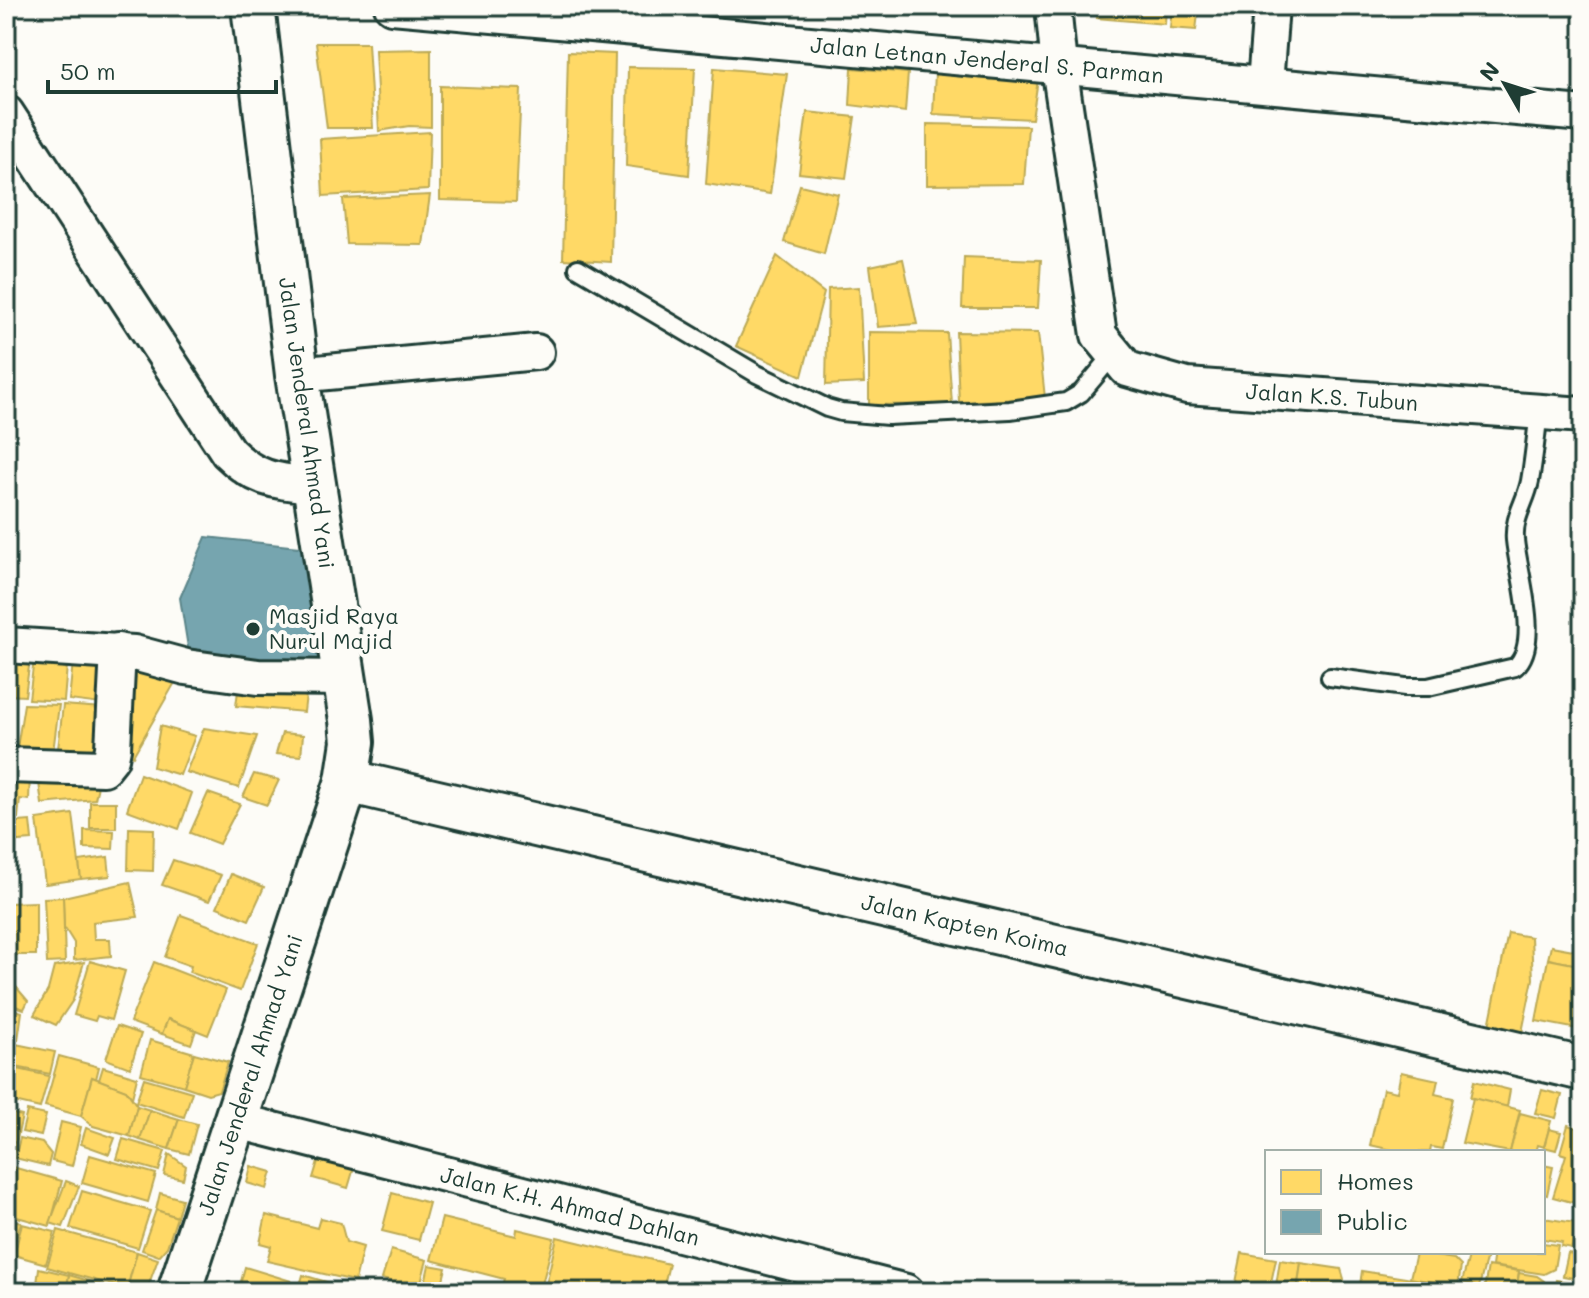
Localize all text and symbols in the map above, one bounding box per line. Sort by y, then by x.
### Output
street label: Jalan Letnan Jenderal S. Parman [809,30,1165,89]
scale bar [48,44,276,94]
north arrow [1465,44,1545,124]
text: 50 m [60,55,116,86]
text: N [1473,55,1506,87]
street label: Jalan Jenderal Ahmad Yani [273,275,342,570]
street label: Jalan K.S. Tubun [1245,376,1419,417]
place label: Masjid Raya Nurul Majid [269,601,399,655]
marker: Masjid Raya Nurul Majid [244,620,262,638]
street label: Jalan Kapten Koima [859,887,1072,962]
street label: Jalan Jenderal Ahmad Yani [190,931,309,1219]
legend [1265,1150,1545,1254]
street label: Jalan K.H. Ahmad Dahlan [438,1159,703,1252]
text: Homes [1337,1165,1414,1196]
text: Public [1337,1205,1408,1236]

